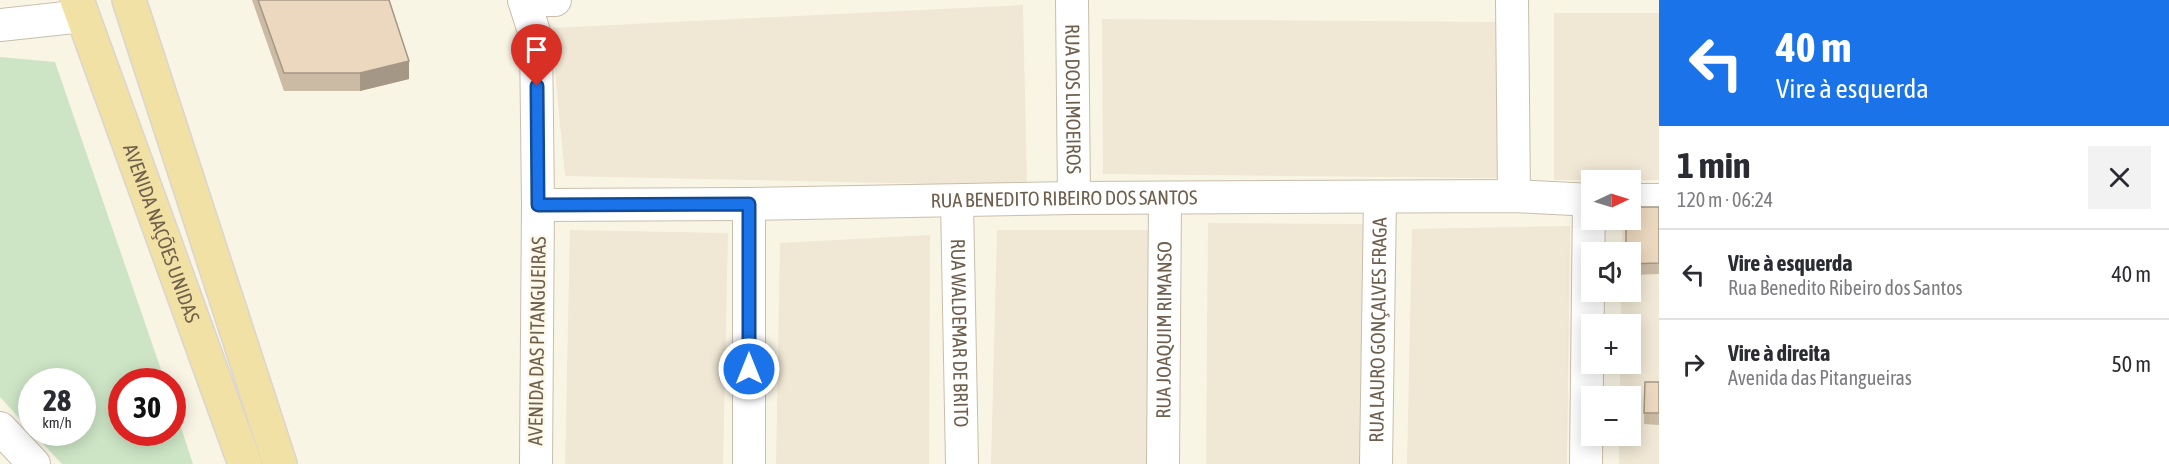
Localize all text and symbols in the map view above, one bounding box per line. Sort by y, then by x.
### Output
text: 40 m [1776,23,1851,71]
pin [511,24,562,86]
street label: RUA DOS LIMOEIROS [1061,24,1086,174]
icon: left [1677,24,1755,102]
icon: arrive [520,33,553,66]
text: Vire à esquerda [1776,73,1929,104]
street label: AVENIDA NAÇÕES UNIDAS [119,141,205,325]
text: 1 min [1677,144,1751,186]
button: close [2088,146,2151,209]
north arrow [1581,170,1641,230]
map controls [1581,170,1641,446]
street label: RUA BENEDITO RIBEIRO DOS SANTOS [930,185,1197,212]
text: 120 m · 06:24 [1677,188,1773,211]
street label: RUA LAURO GONÇALVES FRAGA [1364,217,1391,443]
street label: AVENIDA DAS PITANGUEIRAS [523,236,550,446]
street label: RUA WALDEMAR DE BRITO [947,238,973,428]
street label: RUA JOAQUIM RIMANSO [1151,241,1176,419]
button: sound [1581,242,1641,302]
text: Vire à esquerda [1728,250,1853,276]
icon: left [1677,258,1710,291]
text: 40 m [2111,261,2151,287]
text: Rua Benedito Ribeiro dos Santos [1728,276,1963,299]
button: + [1581,314,1641,374]
position arrow [717,337,781,401]
text: Vire à direita [1728,340,1830,366]
icon: right [1677,348,1710,381]
text: 50 m [2111,351,2151,377]
text: Avenida das Pitangueiras [1728,366,1912,389]
speed limit sign: 30 [108,368,186,446]
text: 28 [43,383,71,417]
button: − [1581,386,1641,446]
text: km/h [42,414,72,431]

